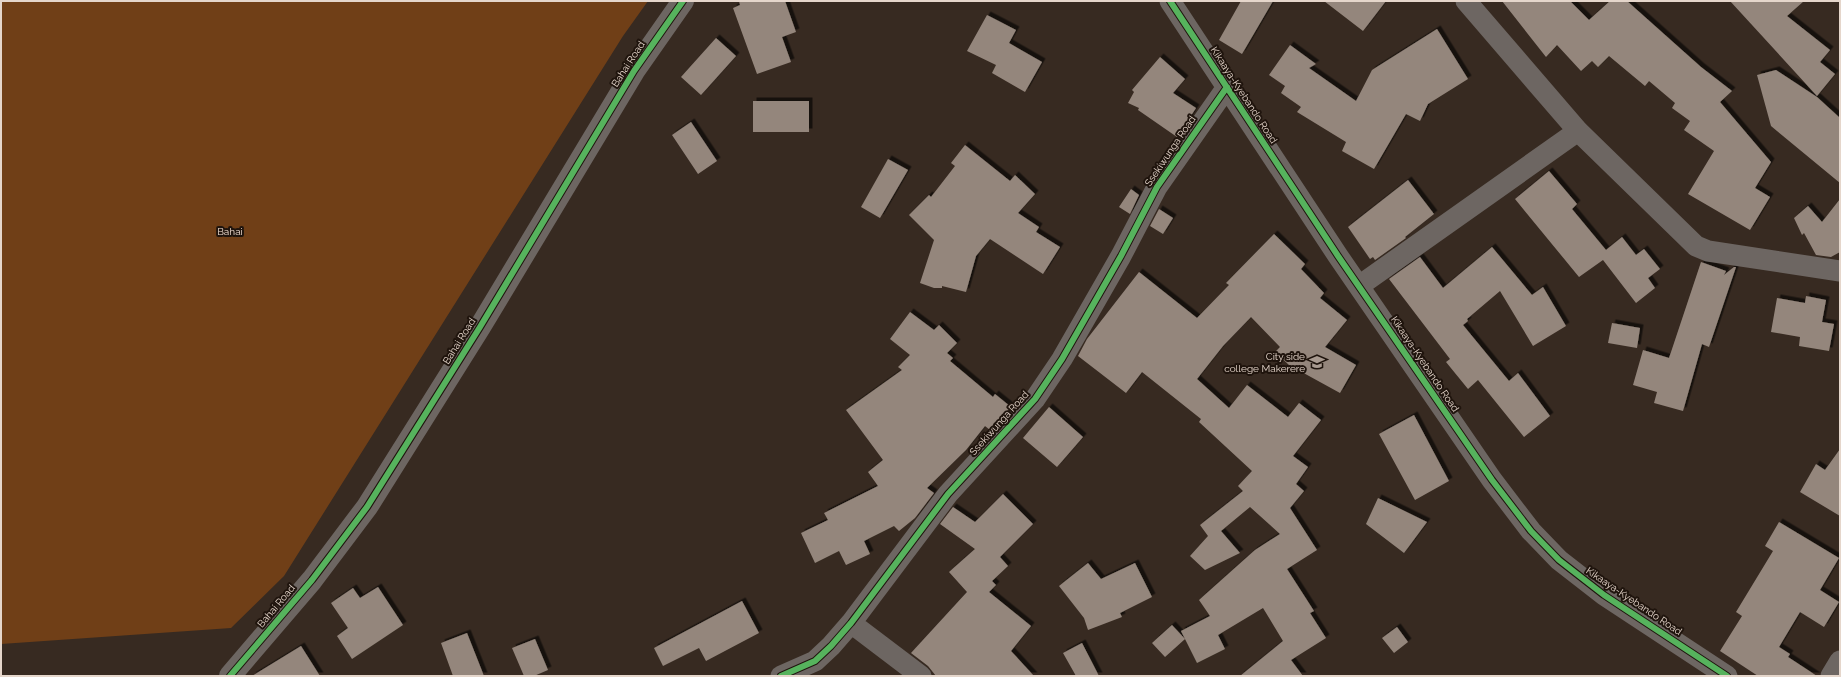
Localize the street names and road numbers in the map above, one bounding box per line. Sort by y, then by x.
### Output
street label: Bahai Road [609,39,647,89]
street label: Kikaaya-Kyebando Road [1209,45,1279,145]
street label: Ssekiwunga Road [1142,114,1198,188]
street label: Kikaaya-Kyebando Road [1389,314,1461,414]
street label: Bahai Road [441,316,477,366]
street label: Ssekiwunga Road [967,389,1031,457]
street label: Kikaaya-Kyebando Road [1584,565,1684,637]
street label: Bahai Road [255,583,297,629]

